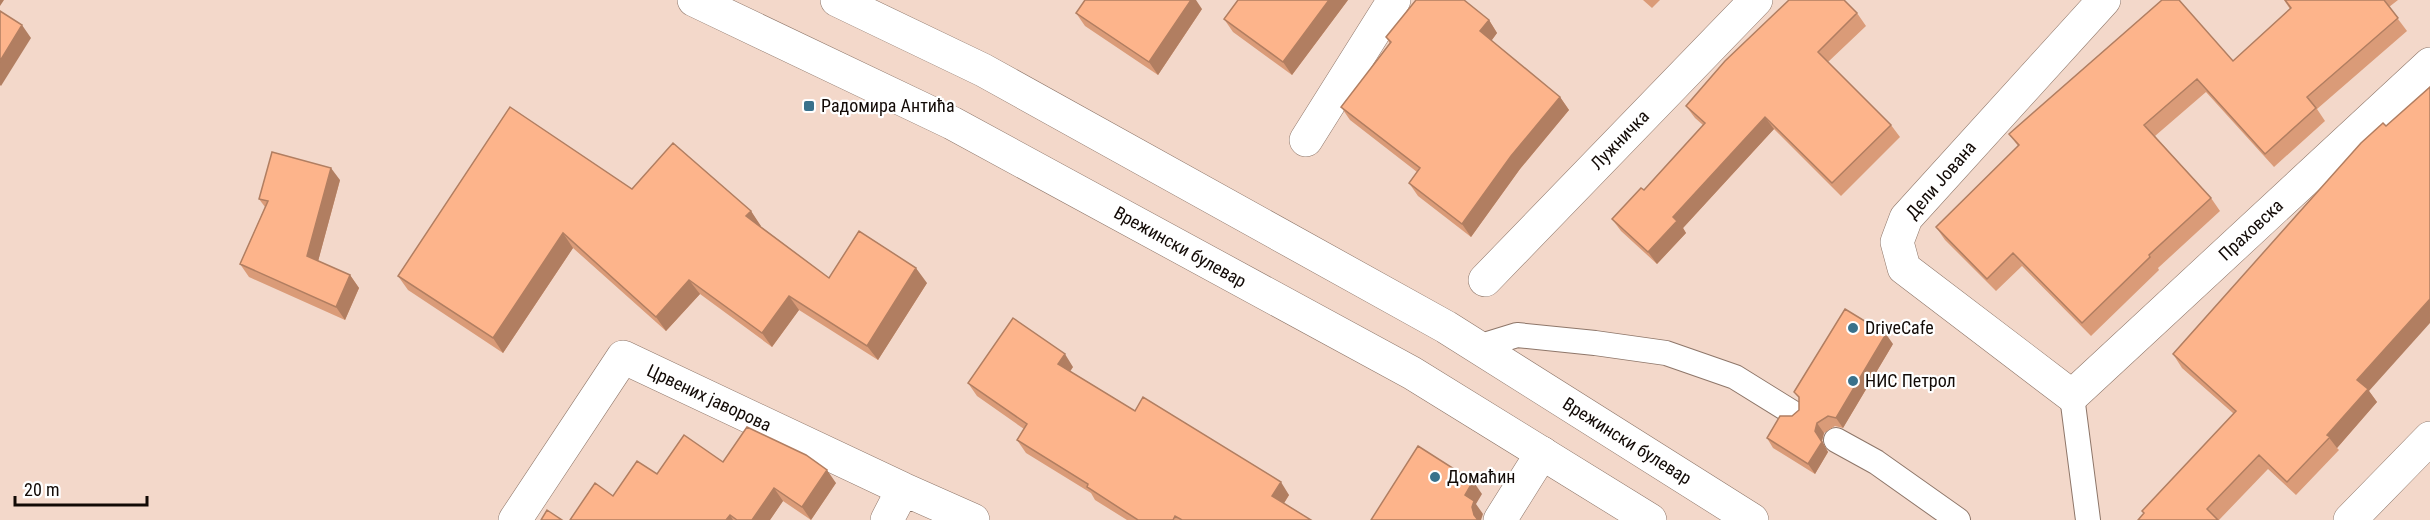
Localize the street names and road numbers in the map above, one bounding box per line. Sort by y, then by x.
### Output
street label: Лужничка [1586,105,1653,174]
street label: Дели Јована [1901,137,1980,223]
street label: Праховска [2214,195,2287,265]
street label: Врежински булевар [1111,202,1250,292]
street label: Црвених јаворова [644,360,775,436]
street label: Врежински булевар [1559,393,1696,489]

